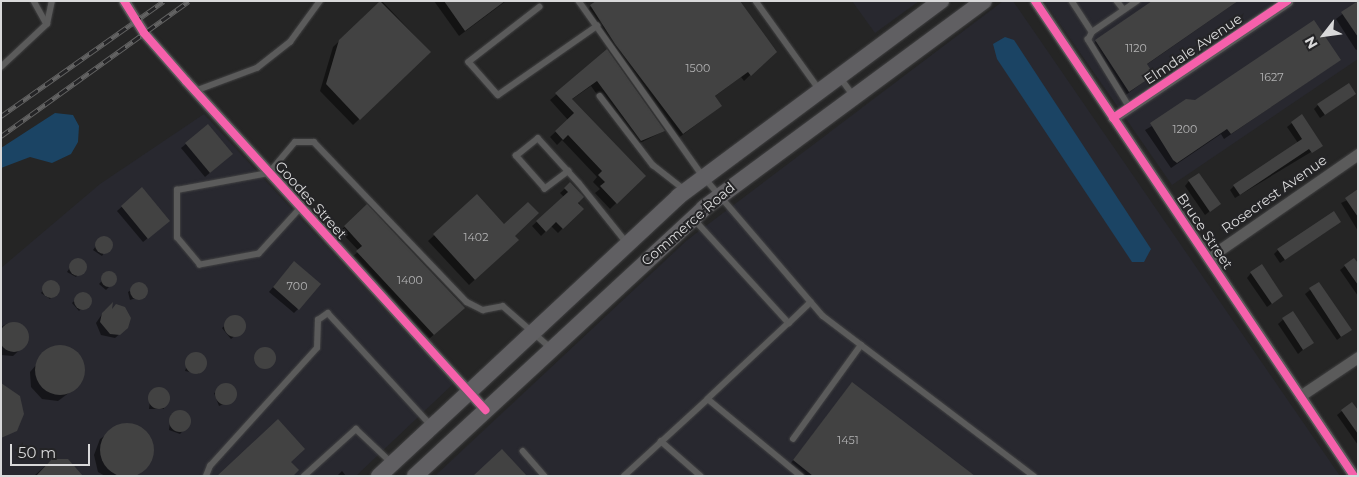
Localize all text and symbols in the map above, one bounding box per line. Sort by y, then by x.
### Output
street label: Elmdale Avenue [1141,10,1245,88]
north arrow [1299,10,1349,60]
text: N [1300,33,1322,52]
house number: 1120 [1125,41,1147,55]
house number: 1500 [686,61,710,75]
house number: 1627 [1260,70,1284,84]
house number: 1200 [1173,122,1197,136]
street label: Rosecrest Avenue [1218,151,1330,237]
street label: Goodes Street [272,158,350,242]
street label: Commerce Road [638,179,738,269]
street label: Bruce Street [1173,190,1237,272]
house number: 1402 [464,230,488,244]
house number: 1400 [397,273,423,287]
house number: 700 [287,279,307,293]
house number: 1451 [837,433,859,447]
scale bar [12,434,92,466]
text: 50 m [18,443,56,462]

